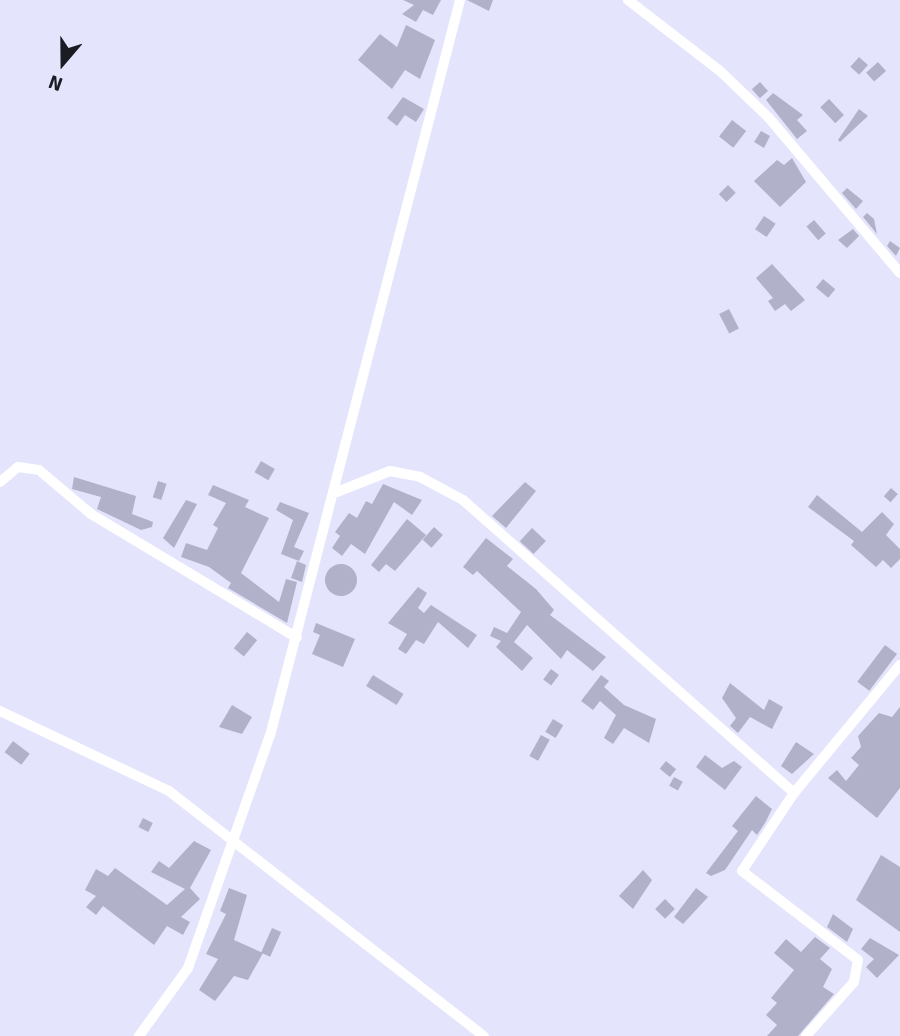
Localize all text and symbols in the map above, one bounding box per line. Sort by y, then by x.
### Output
north arrow [28,28,98,98]
text: N [46,69,66,96]

